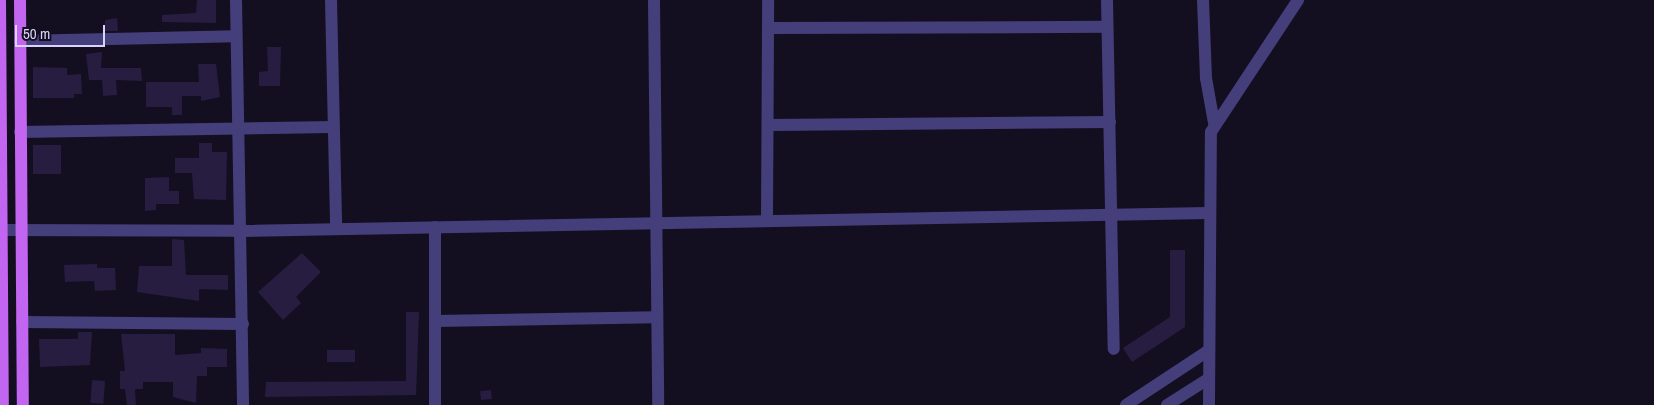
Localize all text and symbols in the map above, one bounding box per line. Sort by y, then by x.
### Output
scale bar [18,15,108,47]
text: 50 m [23,23,50,44]

